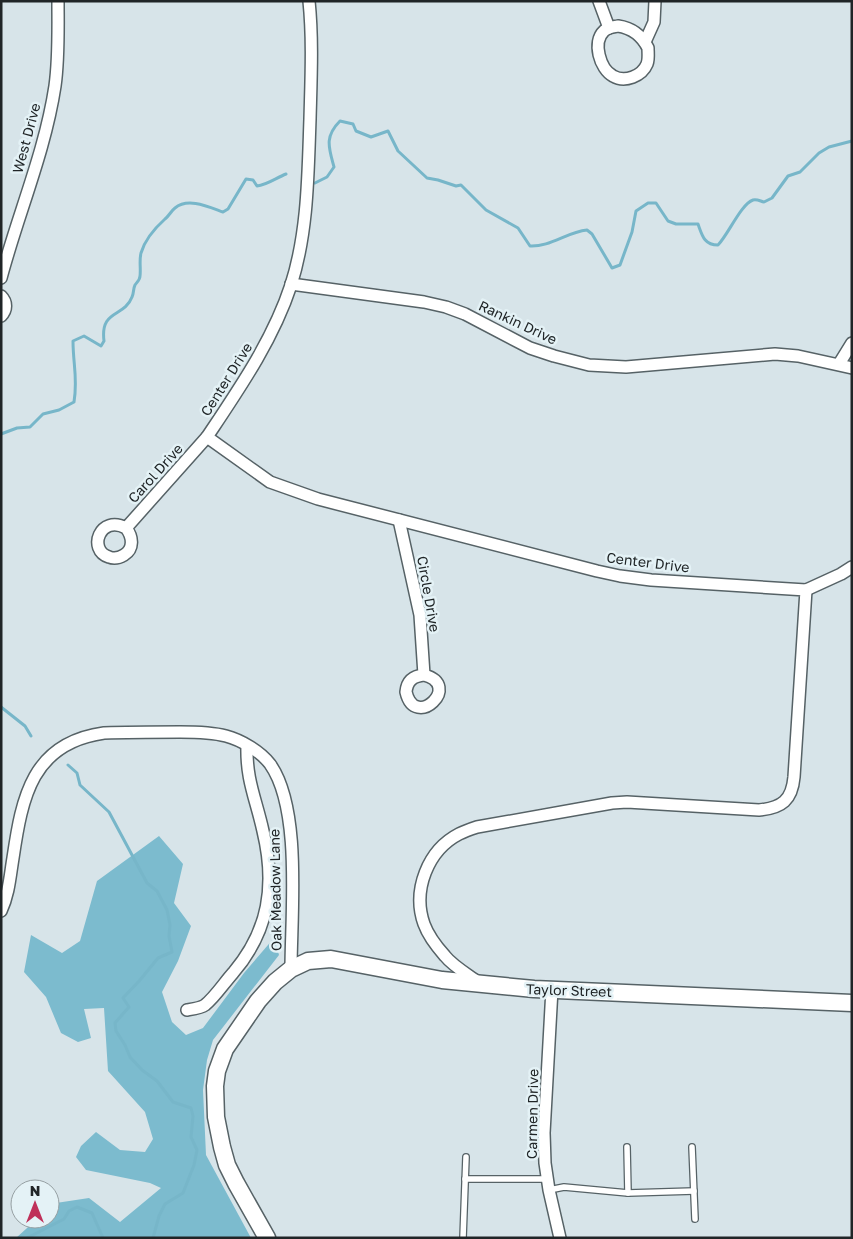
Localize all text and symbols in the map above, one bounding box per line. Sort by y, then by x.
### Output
street label: West Drive [8,101,44,175]
street label: Rankin Drive [476,296,560,348]
street label: Center Drive [197,339,255,419]
street label: Carol Drive [124,440,186,506]
street label: Center Drive [606,548,690,576]
street label: Circle Drive [414,555,444,633]
street label: Oak Meadow Lane [265,829,285,951]
street label: Taylor Street [526,980,612,1000]
street label: Carmen Drive [523,1069,541,1159]
north arrow [10,1179,60,1229]
text: N [30,1182,40,1199]

